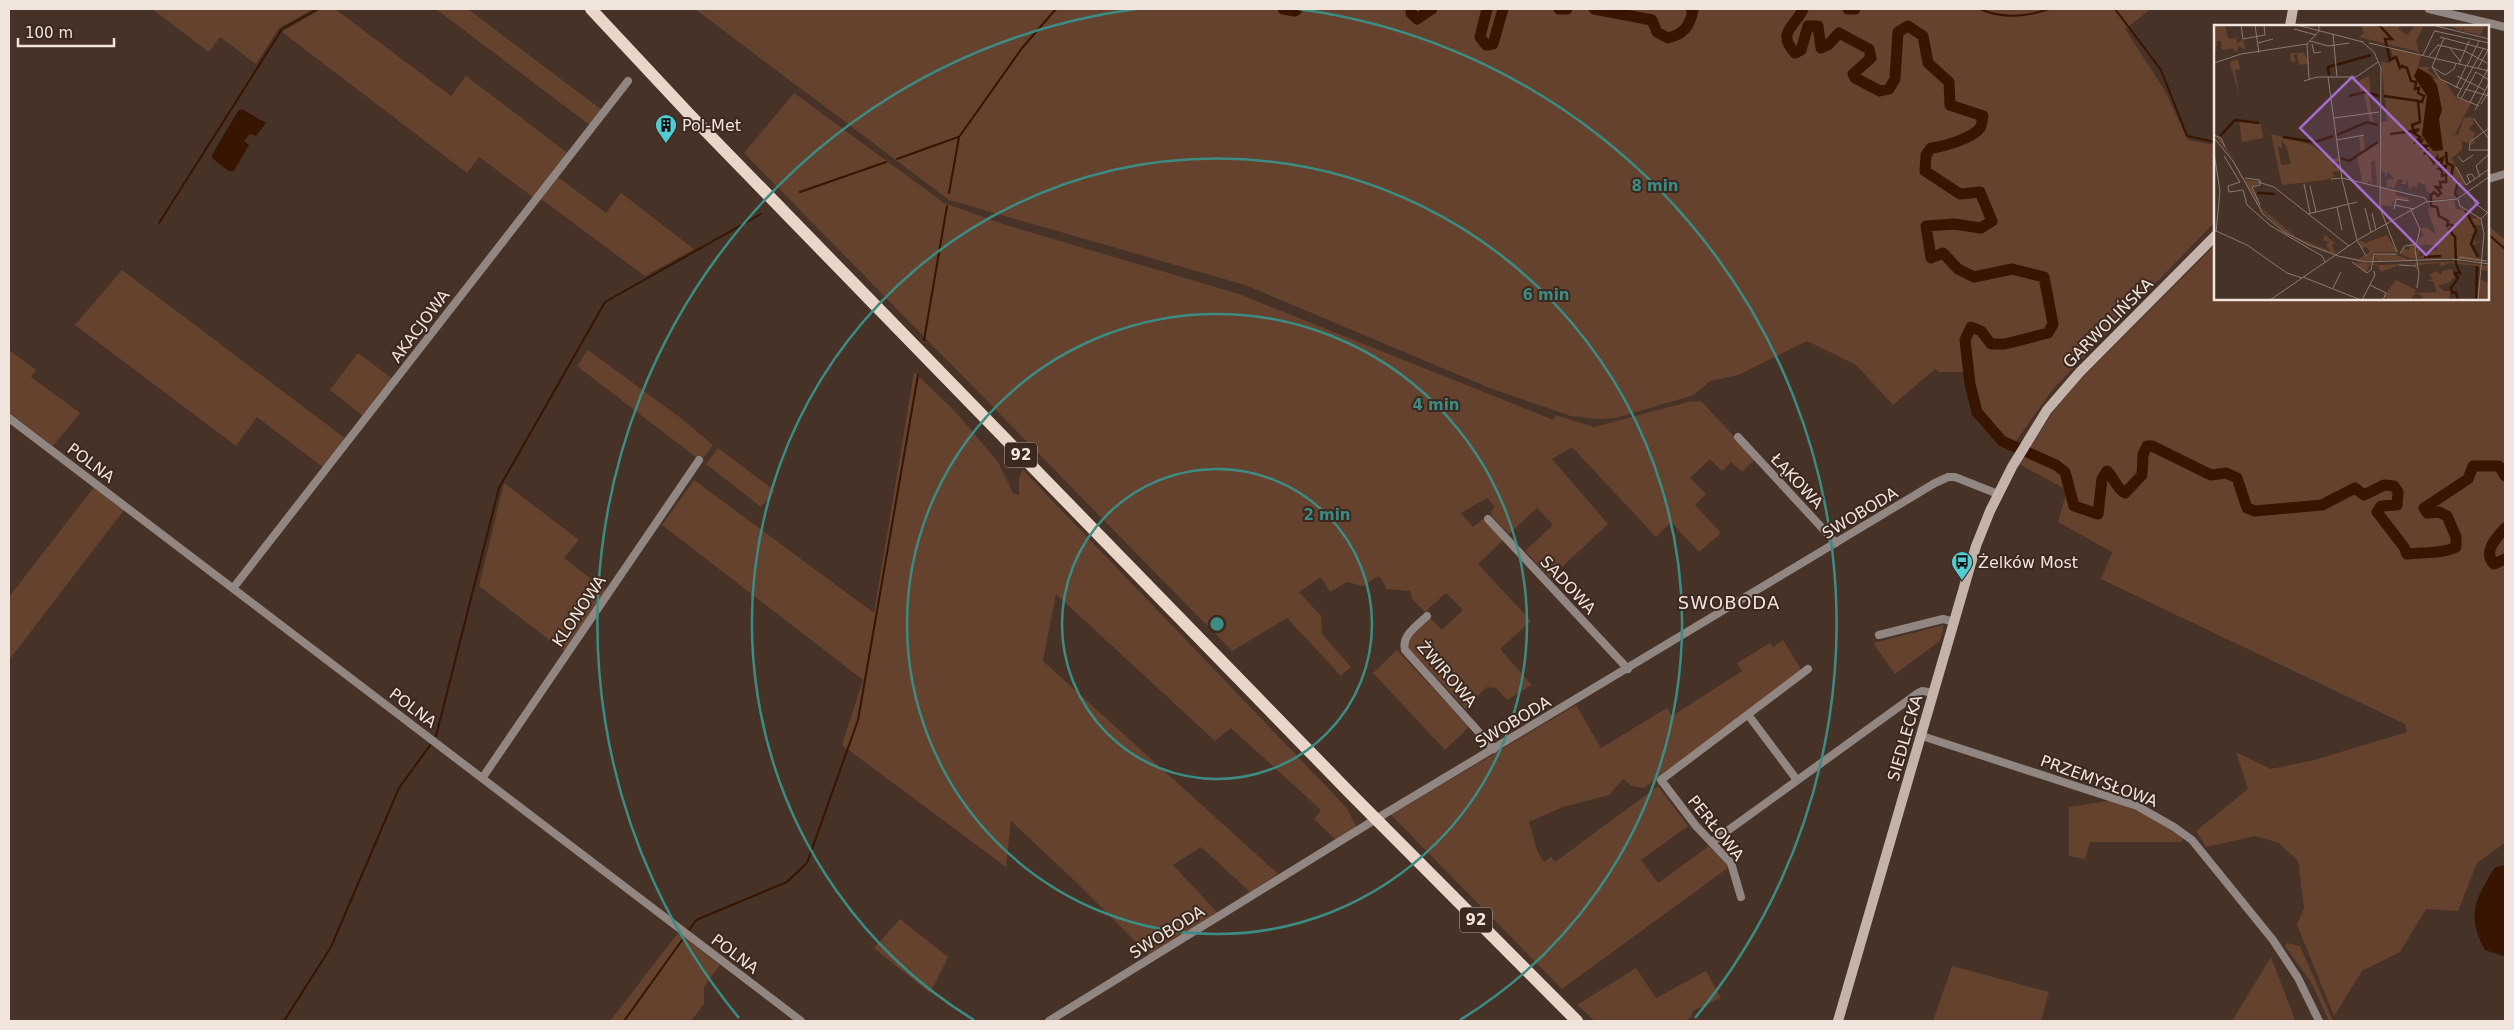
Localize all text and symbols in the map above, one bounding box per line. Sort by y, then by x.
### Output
scale bar [18,15,114,47]
text: 100 m [25,24,73,42]
inset map [2214,25,2489,300]
building icon: Pol-Met [654,113,678,144]
place label: Pol-Met [682,116,741,135]
text: 8 min [1631,177,1679,195]
street label: GARWOLIŃSKA [2059,274,2157,372]
street label: AKACJOWA [386,286,454,366]
text: 6 min [1522,286,1570,304]
text: 4 min [1412,396,1460,414]
street label: POLNA [64,439,118,487]
road number: 92 [1005,442,1037,468]
street label: ŁĄKOWA [1766,449,1827,512]
street label: SWOBODA [1819,483,1901,543]
text: 2 min [1303,506,1351,524]
bus stop icon: Żelków Most [1950,550,1974,581]
street label: SADOWA [1536,552,1600,618]
place label: Żelków Most [1978,553,2078,572]
street label: KLONOWA [548,572,610,650]
district label: SWOBODA [1678,592,1780,613]
centre of rings [1208,615,1226,633]
street label: ŻWIROWA [1413,637,1481,711]
street label: POLNA [386,684,440,732]
street label: SWOBODA [1472,692,1554,752]
street label: SIEDLECKA [1884,693,1926,783]
street label: PRZEMYSŁOWA [2038,751,2160,811]
street label: PERŁOWA [1684,792,1748,864]
street label: SWOBODA [1126,901,1208,963]
road number: 92 [1460,908,1492,932]
street label: POLNA [708,930,762,978]

